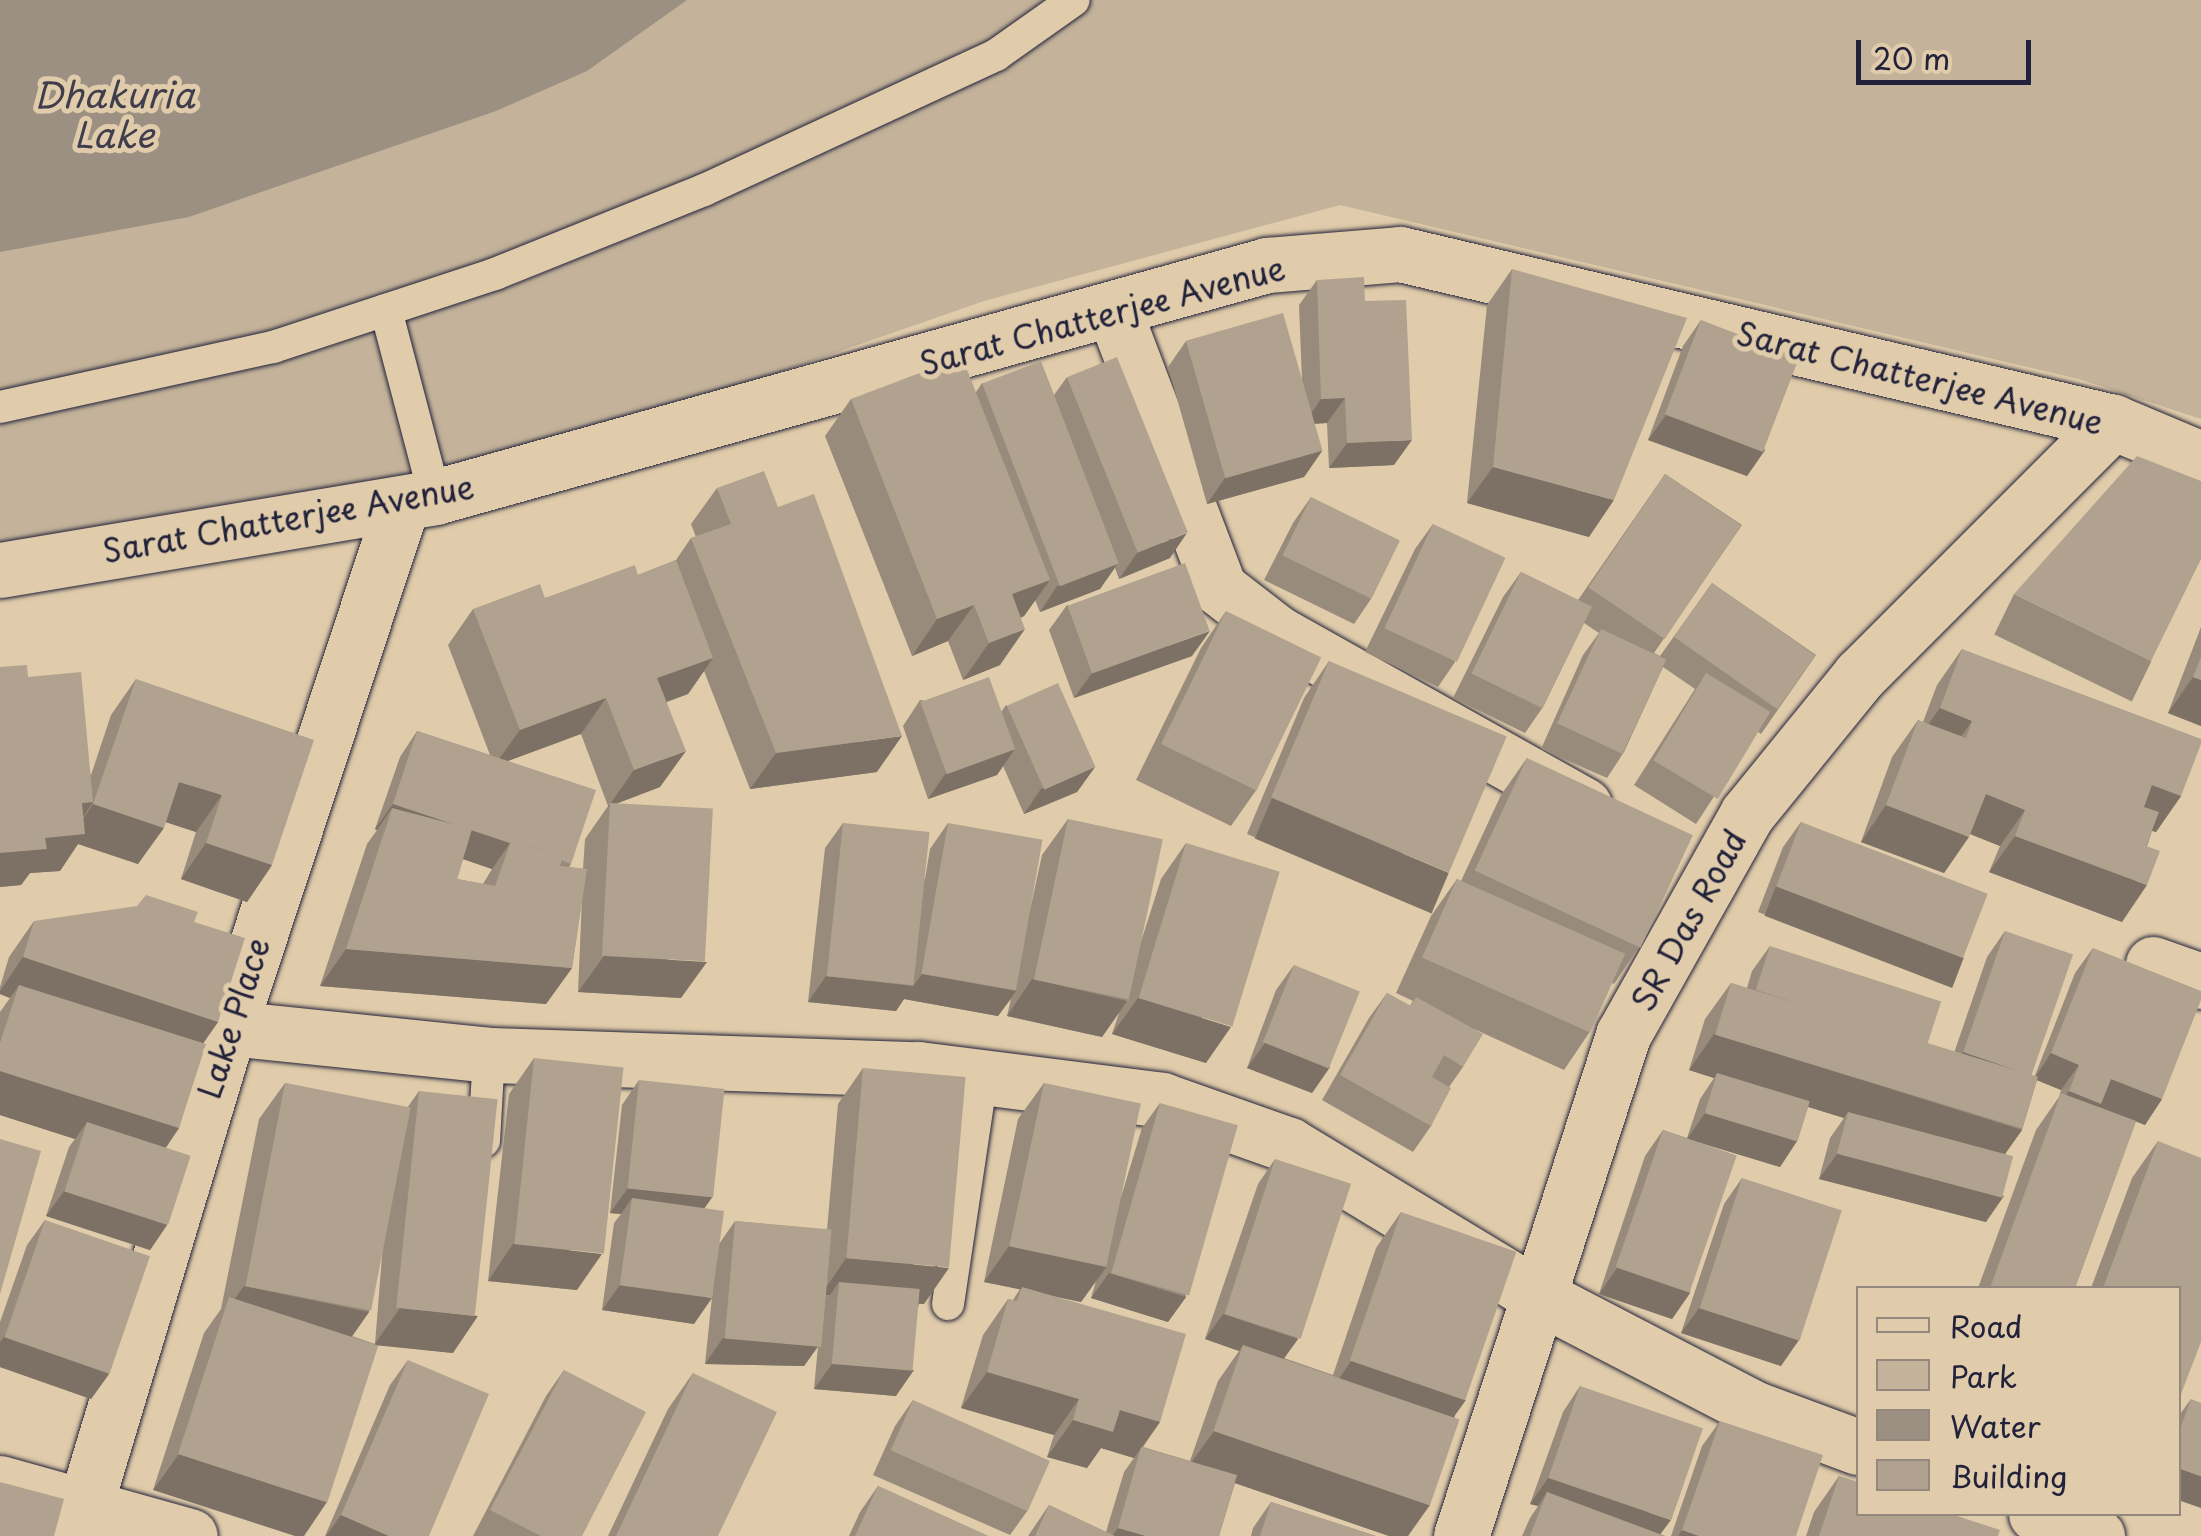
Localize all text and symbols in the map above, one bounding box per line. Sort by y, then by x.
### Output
scale bar [1861,20,2036,82]
text: 20 m [1873,35,1950,80]
water label: Dhakuria Lake [33,73,195,155]
street label: Sarat Chatterjee Avenue [913,247,1291,383]
street label: Sarat Chatterjee Avenue [1731,312,2109,442]
street label: Sarat Chatterjee Avenue [98,466,478,570]
street label: SR Das Road [1622,823,1754,1017]
street label: Lake Place [189,933,277,1103]
legend [1856,1286,2181,1516]
text: Road [1950,1303,2023,1348]
text: Park [1950,1353,2017,1398]
text: Water [1950,1403,2041,1448]
text: Building [1950,1453,2067,1498]

